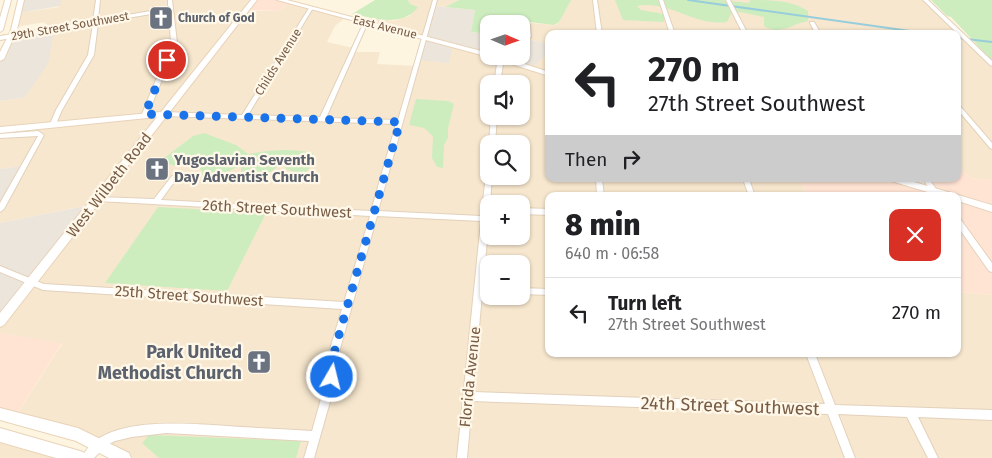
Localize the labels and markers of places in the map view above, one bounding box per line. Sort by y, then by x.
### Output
church icon: Church of God [148,5,174,31]
place label: Church of God [178,11,255,25]
pin [146,39,188,81]
place label: Yugoslavian Seventh Day Adventist Church [173,151,319,186]
church icon: Yugoslavian Seventh Day Adventist Church [144,156,170,182]
place label: Park United Methodist Church [98,341,242,384]
church icon: Park United Methodist Church [246,349,272,375]

